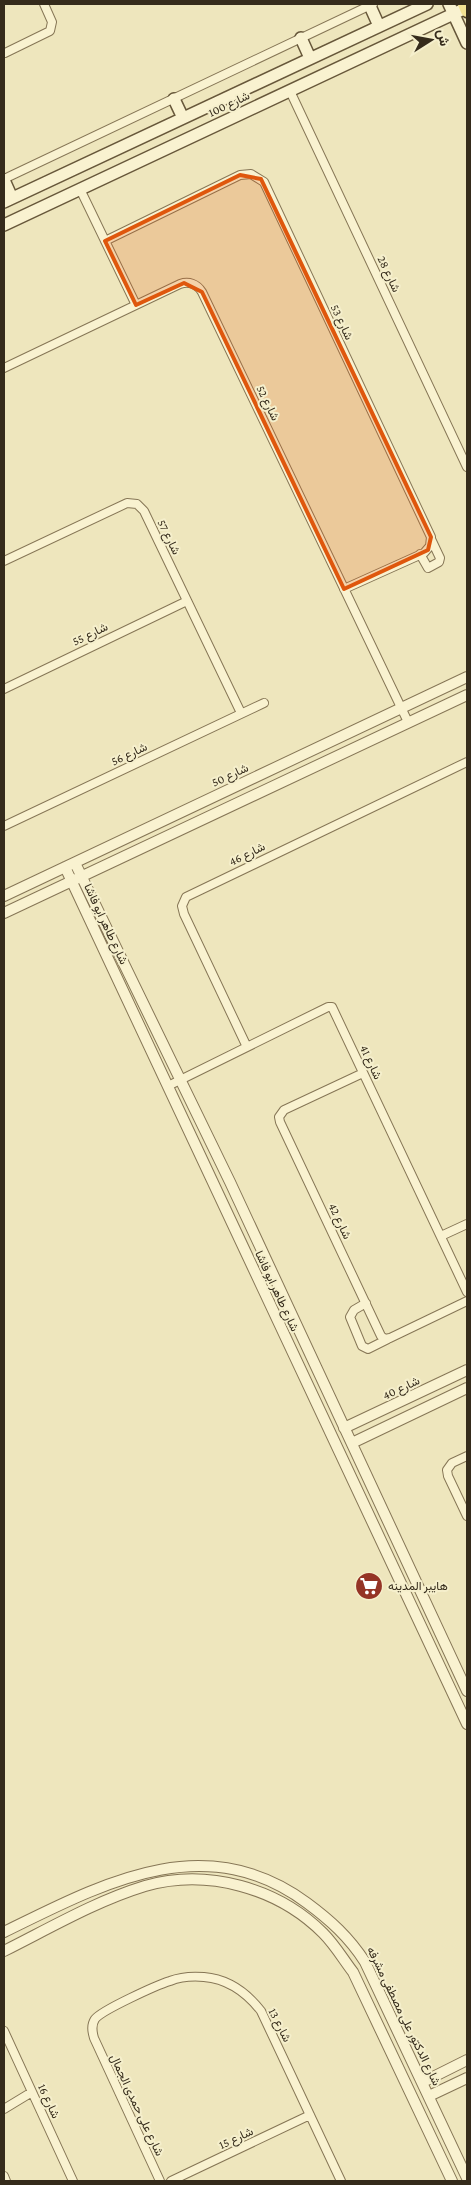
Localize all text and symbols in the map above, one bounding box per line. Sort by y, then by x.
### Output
north arrow [406,15,456,65]
text: ش [433,28,453,48]
street label: شارع 100 [206,88,253,121]
street label: شارع 28 [373,254,403,295]
street label: شارع 53 [326,302,356,343]
street label: شارع 52 [252,383,283,424]
street label: شارع 57 [153,517,183,558]
street label: شارع 55 [70,619,111,650]
street label: شارع 56 [109,740,150,770]
street label: شارع 50 [209,760,251,791]
street label: شارع 46 [227,839,268,871]
street label: شارع طاهر ابو فاشا [79,881,131,968]
street label: شارع 41 [355,1042,385,1082]
street label: شارع 42 [324,1201,354,1242]
street label: شارع طاهر ابو فاشا [250,1248,302,1335]
street label: شارع 40 [380,1373,423,1404]
supermarket icon: هايبر المدينه [354,1571,384,1601]
place label: هايبر المدينه [388,1579,448,1594]
street label: شارع الدكتور على مصطفى مشرفه [362,1944,444,2089]
street label: شارع 13 [264,2006,294,2045]
street label: شارع على حمدى الجمال [105,2052,167,2159]
street label: شارع 16 [33,2082,63,2121]
street label: شارع 15 [217,2124,256,2154]

